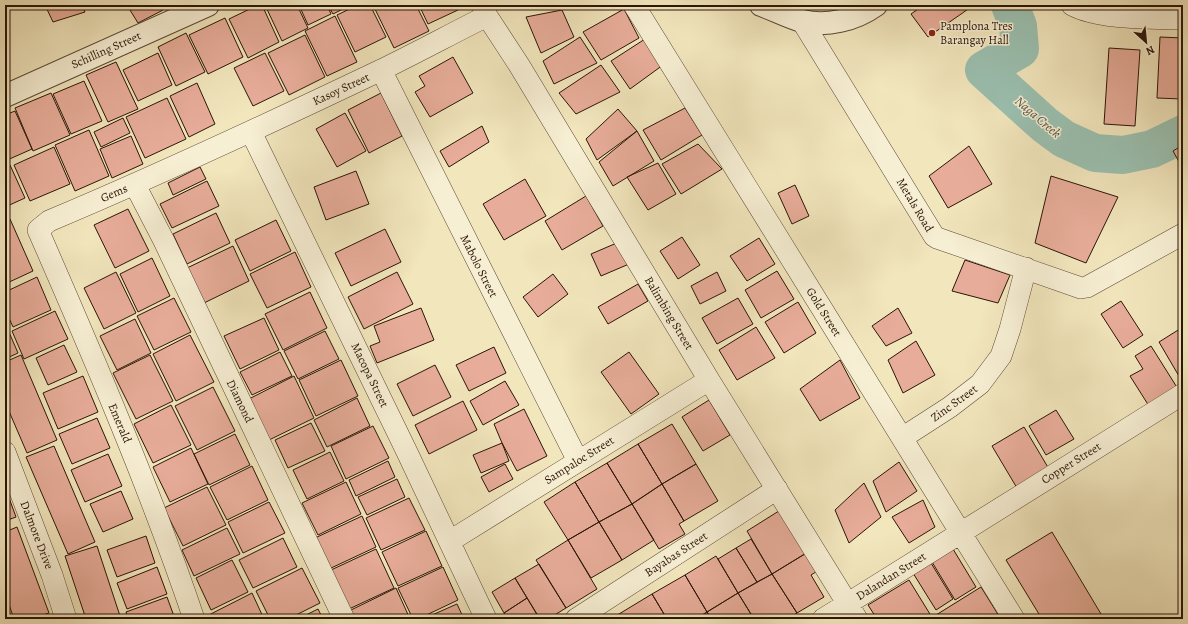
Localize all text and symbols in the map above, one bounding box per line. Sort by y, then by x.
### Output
place label: Pamplona Tres Barangay Hall [940,18,1013,48]
north arrow [1126,22,1166,62]
street label: Schilling Street [69,27,143,73]
marker: Pamplona Tres Barangay Hall [927,28,937,38]
text: N [1143,42,1157,59]
street label: Kasoy Street [310,69,372,109]
water label: Naga Creek [1011,92,1065,142]
street label: Metals Road [893,175,938,235]
street label: Gems [98,180,130,206]
street label: Mabolo Street [456,232,502,300]
street label: Balimbing Street [641,273,697,353]
street label: Gold Street [803,284,845,340]
street label: Macopa Street [347,340,393,410]
street label: Diamond [223,377,258,426]
street label: Zinc Street [928,381,980,425]
street label: Emerald [105,401,136,446]
street label: Sampaloc Street [541,432,617,488]
street label: Copper Street [1038,438,1104,488]
street label: Dalmore Drive [17,498,57,572]
street label: Bayabas Street [642,528,710,580]
street label: Dalandan Street [853,548,929,604]

